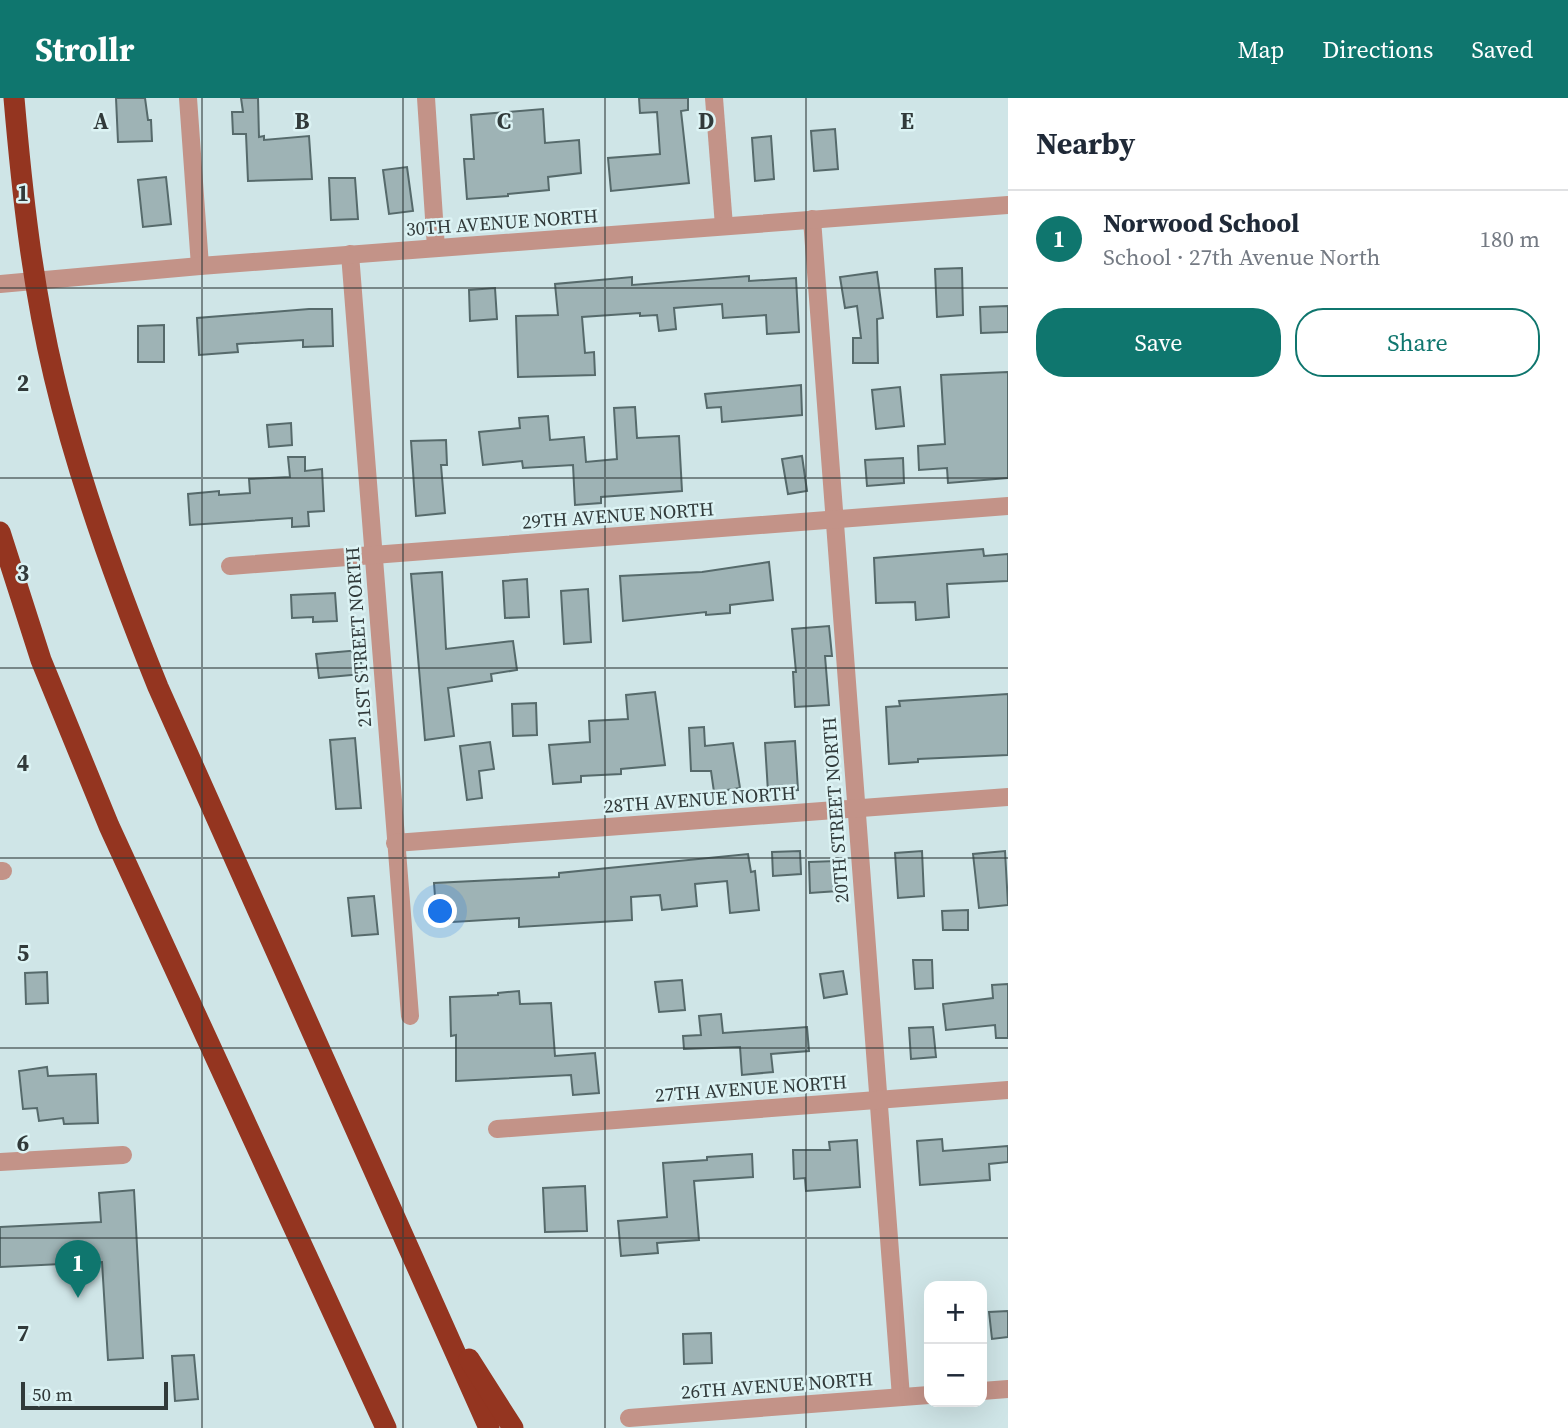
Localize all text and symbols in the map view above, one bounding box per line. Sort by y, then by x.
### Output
text: Strollr [35,27,134,72]
text: Map [1237,33,1284,66]
text: Directions [1322,33,1433,66]
text: Saved [1471,33,1533,66]
text: A [93,105,109,137]
text: B [295,105,310,137]
text: C [497,105,511,137]
text: D [698,105,714,137]
text: E [900,105,914,137]
text: Nearby [1036,123,1135,164]
text: 1 [17,177,29,209]
street label: 30TH AVENUE NORTH [405,202,599,242]
text: Norwood School [1103,205,1299,241]
text: 1 [1053,223,1065,255]
text: 180 m [1479,223,1540,255]
text: School · 27th Avenue North [1103,241,1380,273]
button: Save [1036,308,1281,377]
button: Share [1295,308,1540,377]
text: 2 [17,367,29,399]
street label: 29TH AVENUE NORTH [521,495,715,535]
street label: 21ST STREET NORTH [339,546,377,728]
text: 3 [17,557,29,589]
street label: 20TH STREET NORTH [816,716,854,904]
text: 4 [17,747,29,779]
street label: 28TH AVENUE NORTH [603,779,797,819]
your location [423,894,457,928]
text: 5 [17,937,29,969]
street label: 27TH AVENUE NORTH [654,1068,848,1108]
text: 6 [17,1127,29,1159]
pin: 1 [55,1240,101,1298]
map controls [924,1281,987,1407]
button: + [924,1281,987,1344]
text: 7 [17,1317,29,1349]
button: − [924,1344,987,1407]
street label: 26TH AVENUE NORTH [680,1365,874,1405]
scale bar [21,1379,168,1411]
text: 50 m [32,1381,73,1407]

